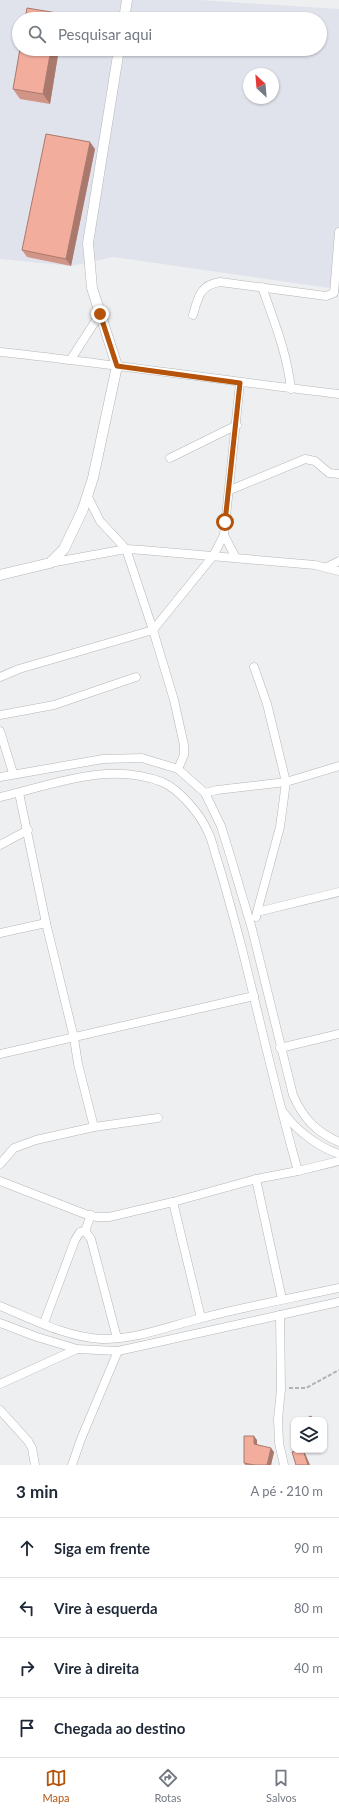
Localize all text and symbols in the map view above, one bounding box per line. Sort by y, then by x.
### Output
search box [12,12,327,56]
icon: search [26,23,48,45]
text: Pesquisar aqui [58,25,152,43]
north arrow [243,68,279,104]
route end [91,305,109,323]
route start [216,513,234,531]
map controls [291,1417,327,1453]
button: layers [291,1417,327,1453]
text: 3 min [16,1481,58,1502]
text: A pé · 210 m [250,1483,323,1499]
icon: ahead [16,1537,38,1559]
text: Siga em frente [54,1539,150,1557]
text: 90 m [294,1540,323,1556]
icon: left [16,1597,38,1619]
text: Vire à esquerda [54,1599,158,1617]
text: 80 m [294,1600,323,1616]
icon: right [16,1657,38,1679]
text: Vire à direita [54,1659,139,1677]
text: 40 m [294,1660,323,1676]
icon: arrive [16,1717,38,1739]
text: Chegada ao destino [54,1719,185,1737]
tab: Mapa [42,1767,70,1804]
tab: Rotas [154,1767,181,1804]
tab: Salvos [266,1767,297,1804]

